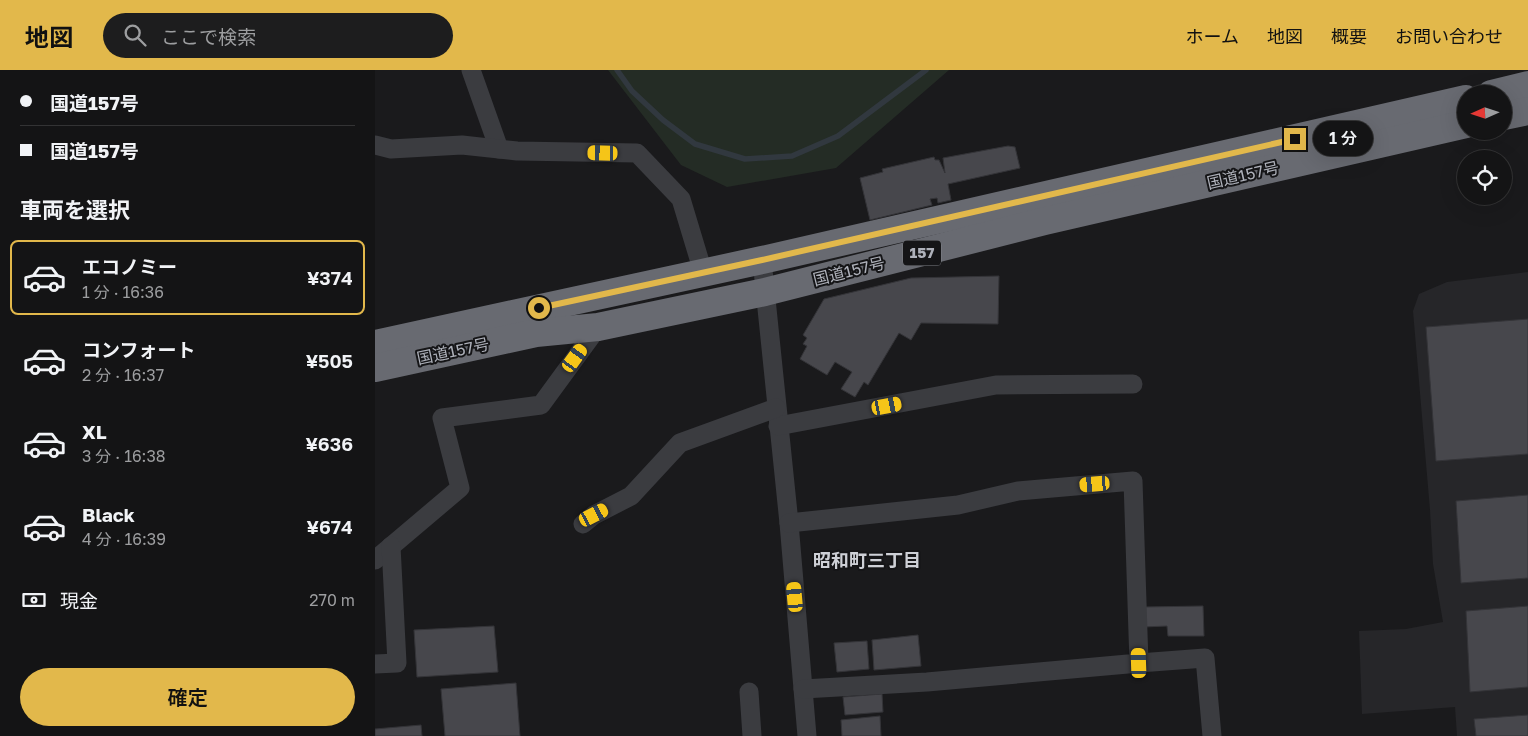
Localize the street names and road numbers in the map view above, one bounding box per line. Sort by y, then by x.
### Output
street label: 国道157号 [1205,157,1281,193]
road number: 157 [903,240,941,266]
street label: 国道157号 [811,252,887,290]
street label: 国道157号 [415,334,491,368]

